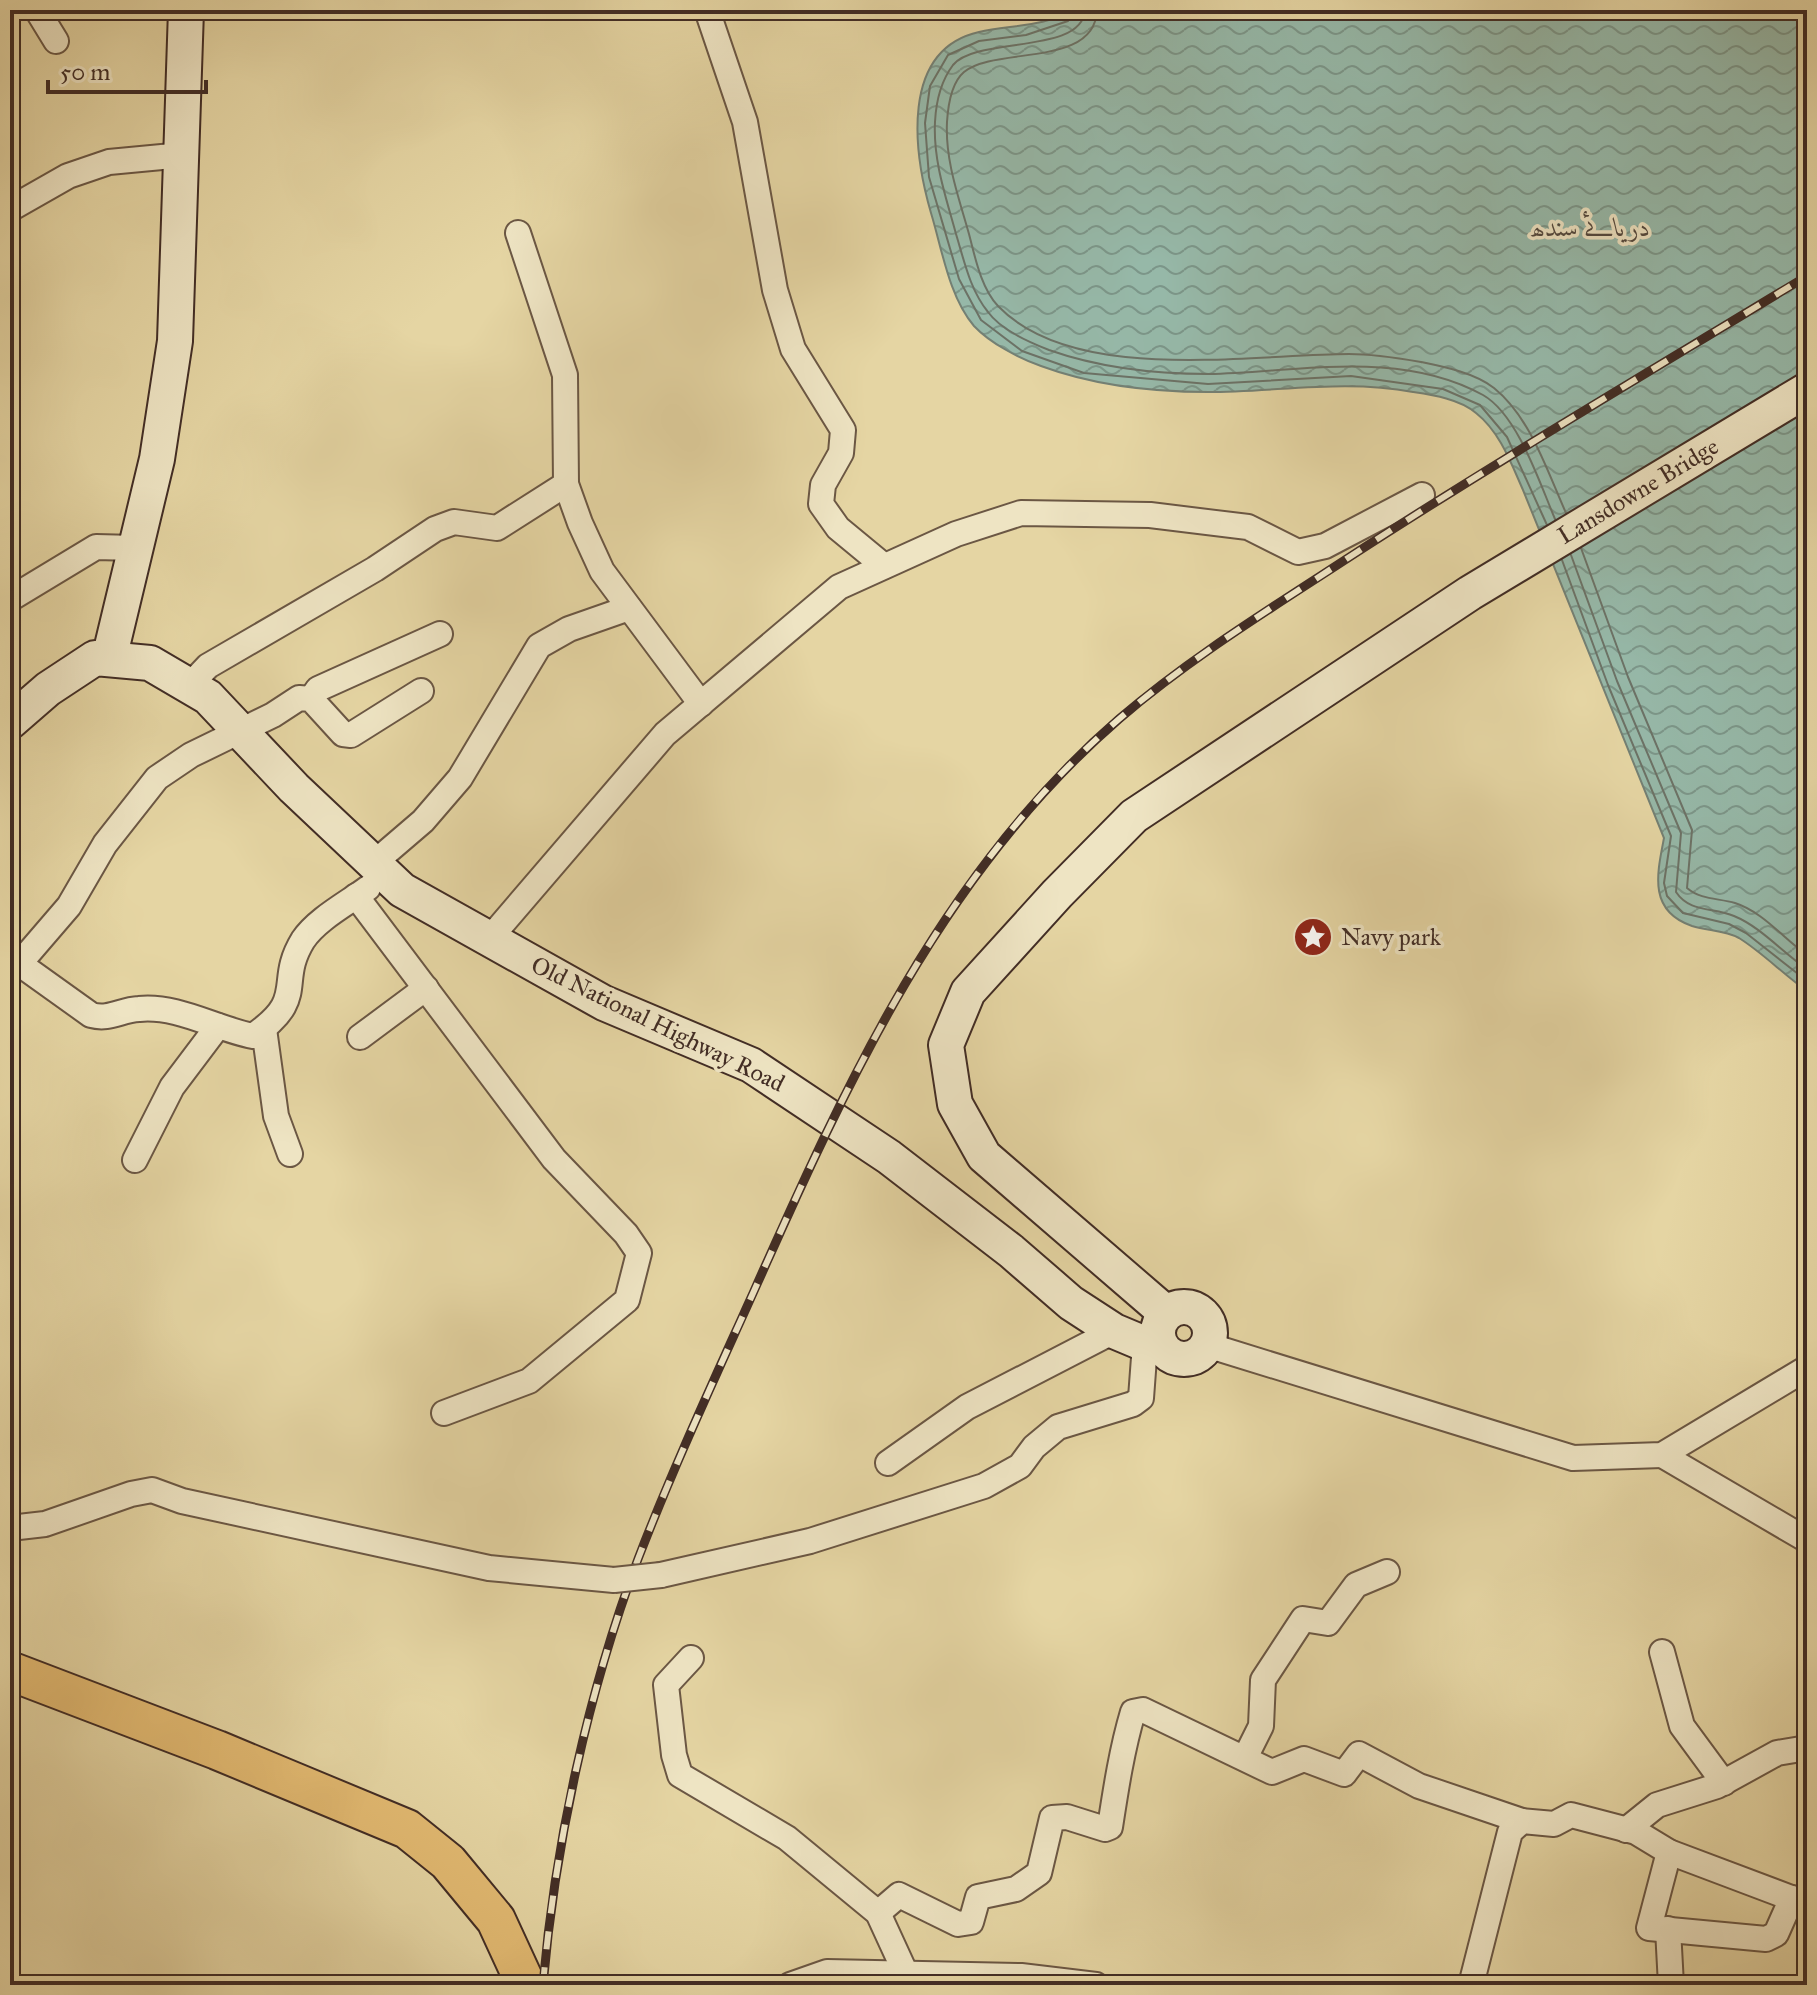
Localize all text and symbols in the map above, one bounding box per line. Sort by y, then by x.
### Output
scale bar [48,44,206,94]
text: 50 m [60,57,110,87]
water label: دریائے سندھ [1529,211,1651,243]
street label: Lansdowne Bridge [1552,431,1724,551]
place icon: Navy park [1292,916,1334,958]
place label: Navy park [1341,922,1442,952]
street label: Old National Highway Road [526,949,790,1099]

